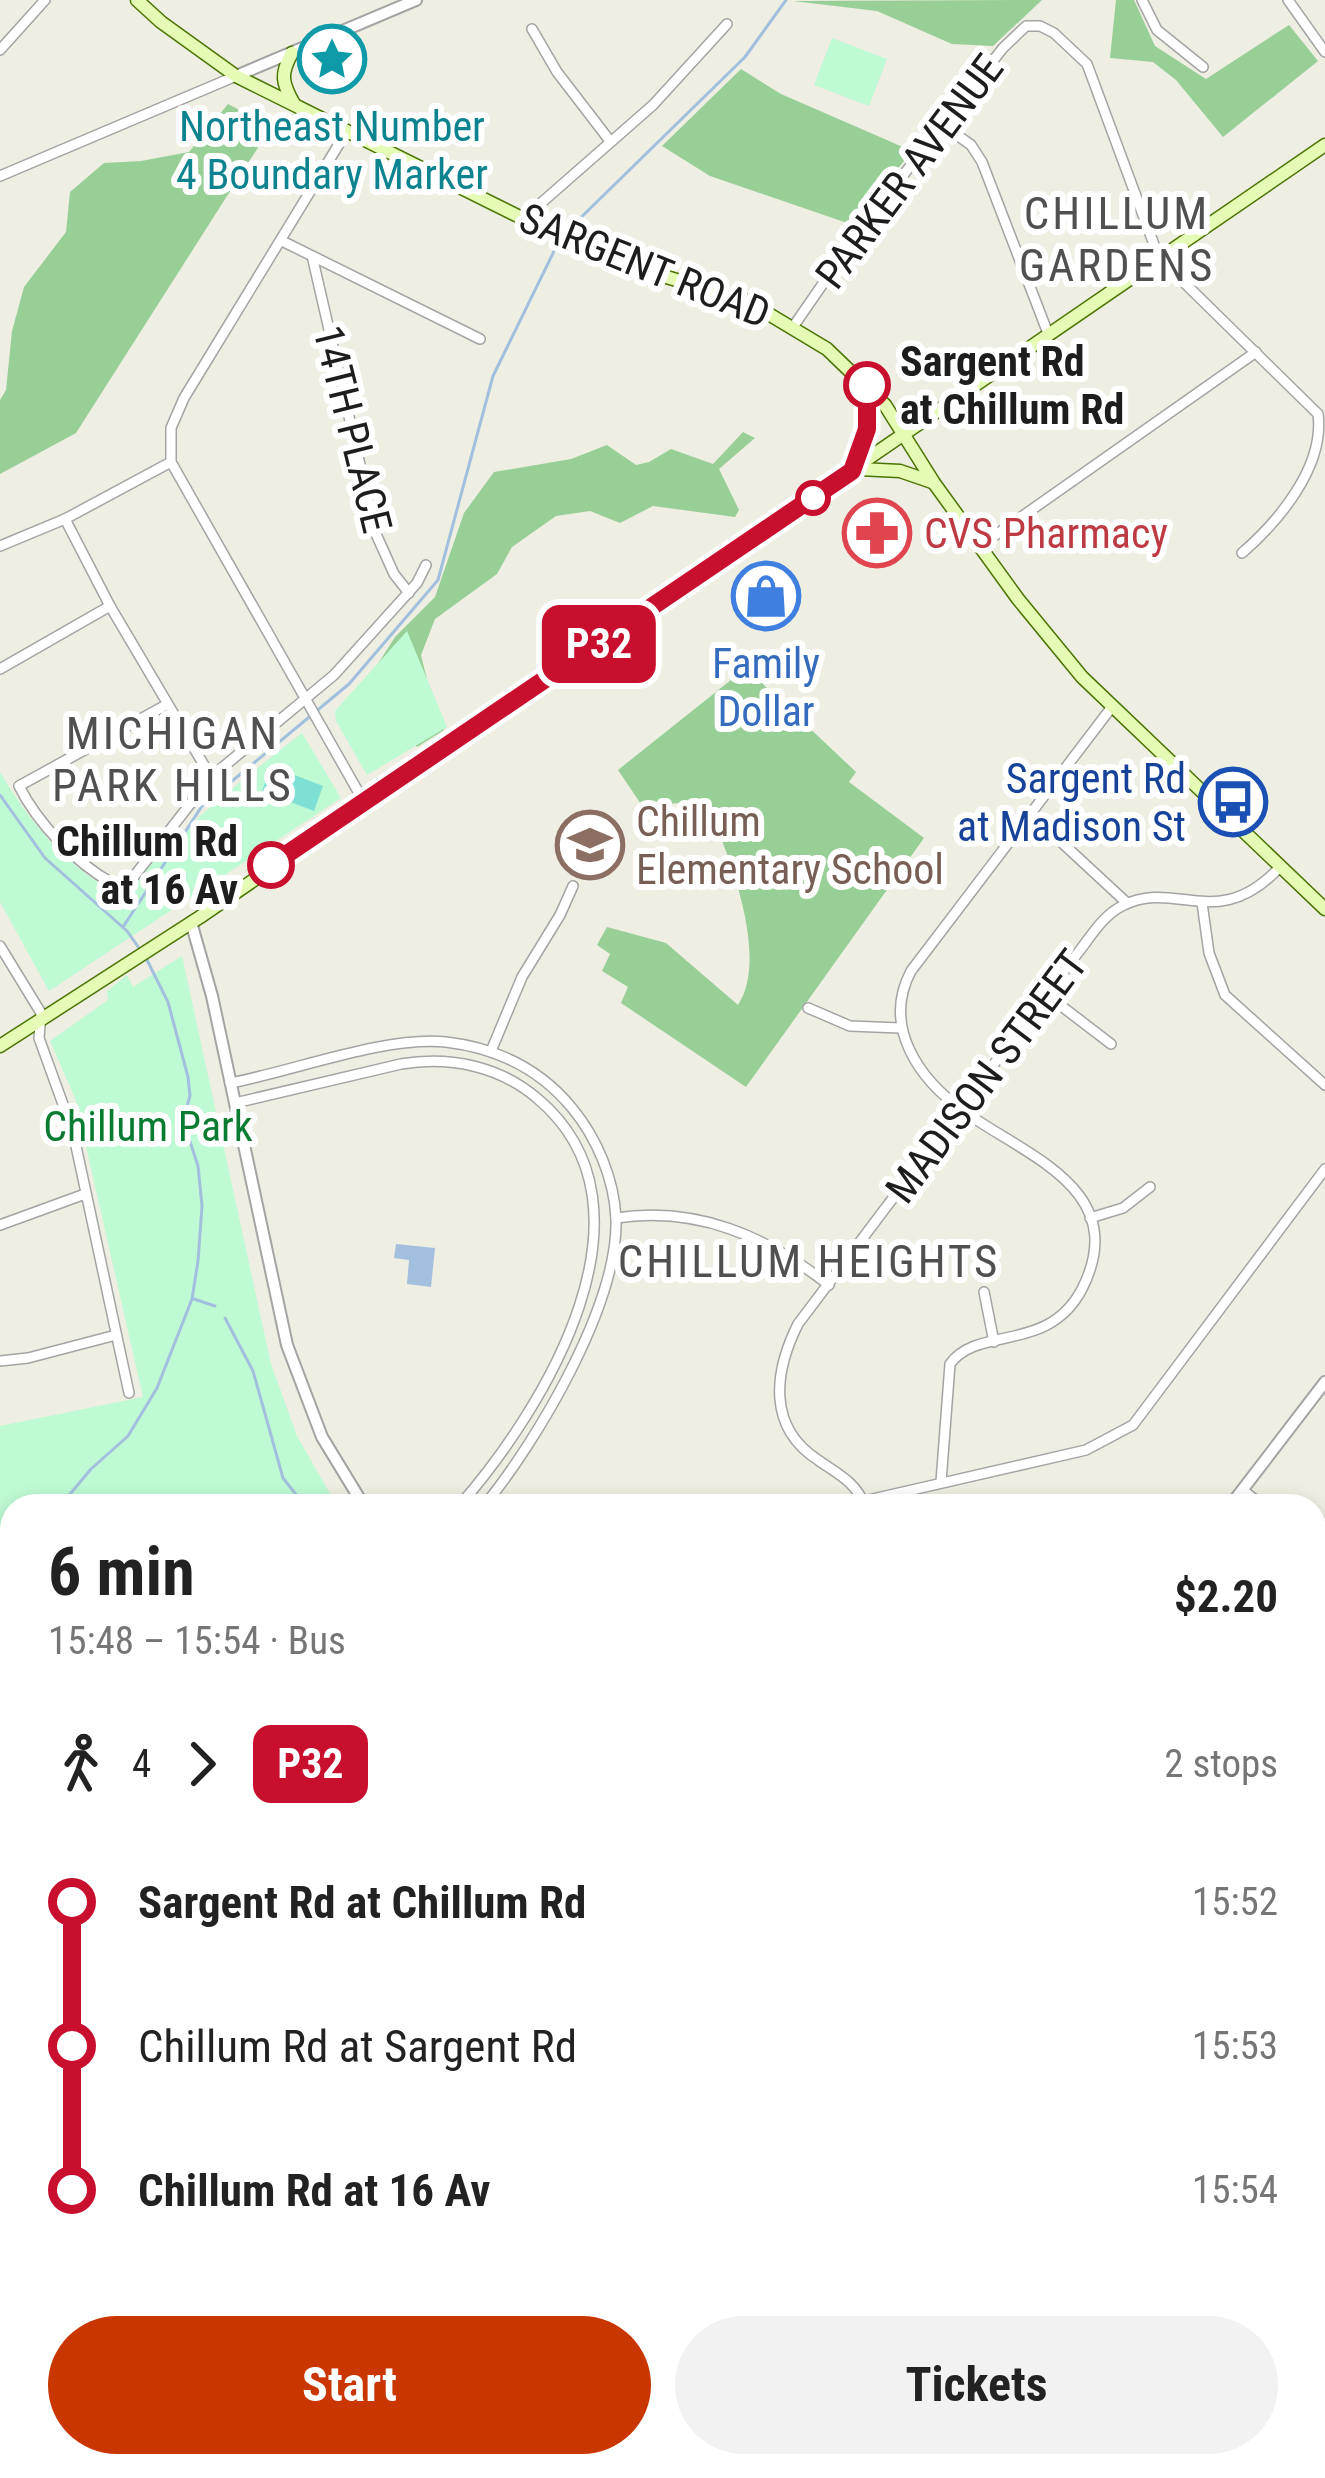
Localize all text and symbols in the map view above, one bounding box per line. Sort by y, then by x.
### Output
place icon: Northeast Number 4 Boundary Marker [297,24,367,94]
street label: PARKER AVENUE [806,45,1013,298]
place label: Northeast Number 4 Boundary Marker [176,102,488,199]
district label: CHILLUM GARDENS [1019,187,1215,292]
street label: SARGENT ROAD [513,193,777,338]
street label: 14TH PLACE [303,321,402,538]
place label: Sargent Rd at Chillum Rd [900,337,1124,434]
marker: Sargent Rd at Chillum Rd [845,363,889,407]
unlabelled marker [797,482,829,514]
pharmacy icon: CVS Pharmacy [842,498,912,568]
place label: CVS Pharmacy [924,509,1168,558]
shop icon: Family Dollar [731,561,801,631]
line badge: P32 [530,605,668,683]
text: P32 [566,619,632,668]
place label: Family Dollar [712,639,820,736]
district label: MICHIGAN PARK HILLS [52,707,294,812]
place label: Sargent Rd at Madison St [957,754,1186,851]
bus stop icon: Sargent Rd at Madison St [1198,767,1268,837]
place label: Chillum Elementary School [636,797,944,894]
school or university icon: Chillum Elementary School [555,810,625,880]
place label: Chillum Rd at 16 Av [56,817,238,914]
marker: Chillum Rd at 16 Av [249,843,293,887]
street label: MADISON STREET [876,940,1097,1212]
park label: Chillum Park [43,1102,253,1151]
district label: CHILLUM HEIGHTS [618,1235,1000,1288]
text: 6 min [48,1534,195,1611]
text: $2.20 [1174,1570,1278,1623]
text: 15:48 – 15:54 · Bus [48,1618,346,1664]
icon: walk [48,1731,114,1797]
icon: forward [169,1731,235,1797]
text: P32 [277,1739,344,1788]
text: 4 [132,1741,151,1787]
text: 2 stops [1164,1741,1278,1787]
text: Sargent Rd at Chillum Rd [138,1876,586,1929]
text: 15:52 [1192,1879,1278,1925]
text: Chillum Rd at Sargent Rd [138,2020,577,2073]
text: 15:53 [1192,2023,1278,2069]
text: Chillum Rd at 16 Av [138,2164,490,2217]
text: 15:54 [1192,2167,1278,2213]
button: Start [48,2316,651,2454]
button: Tickets [675,2316,1278,2454]

